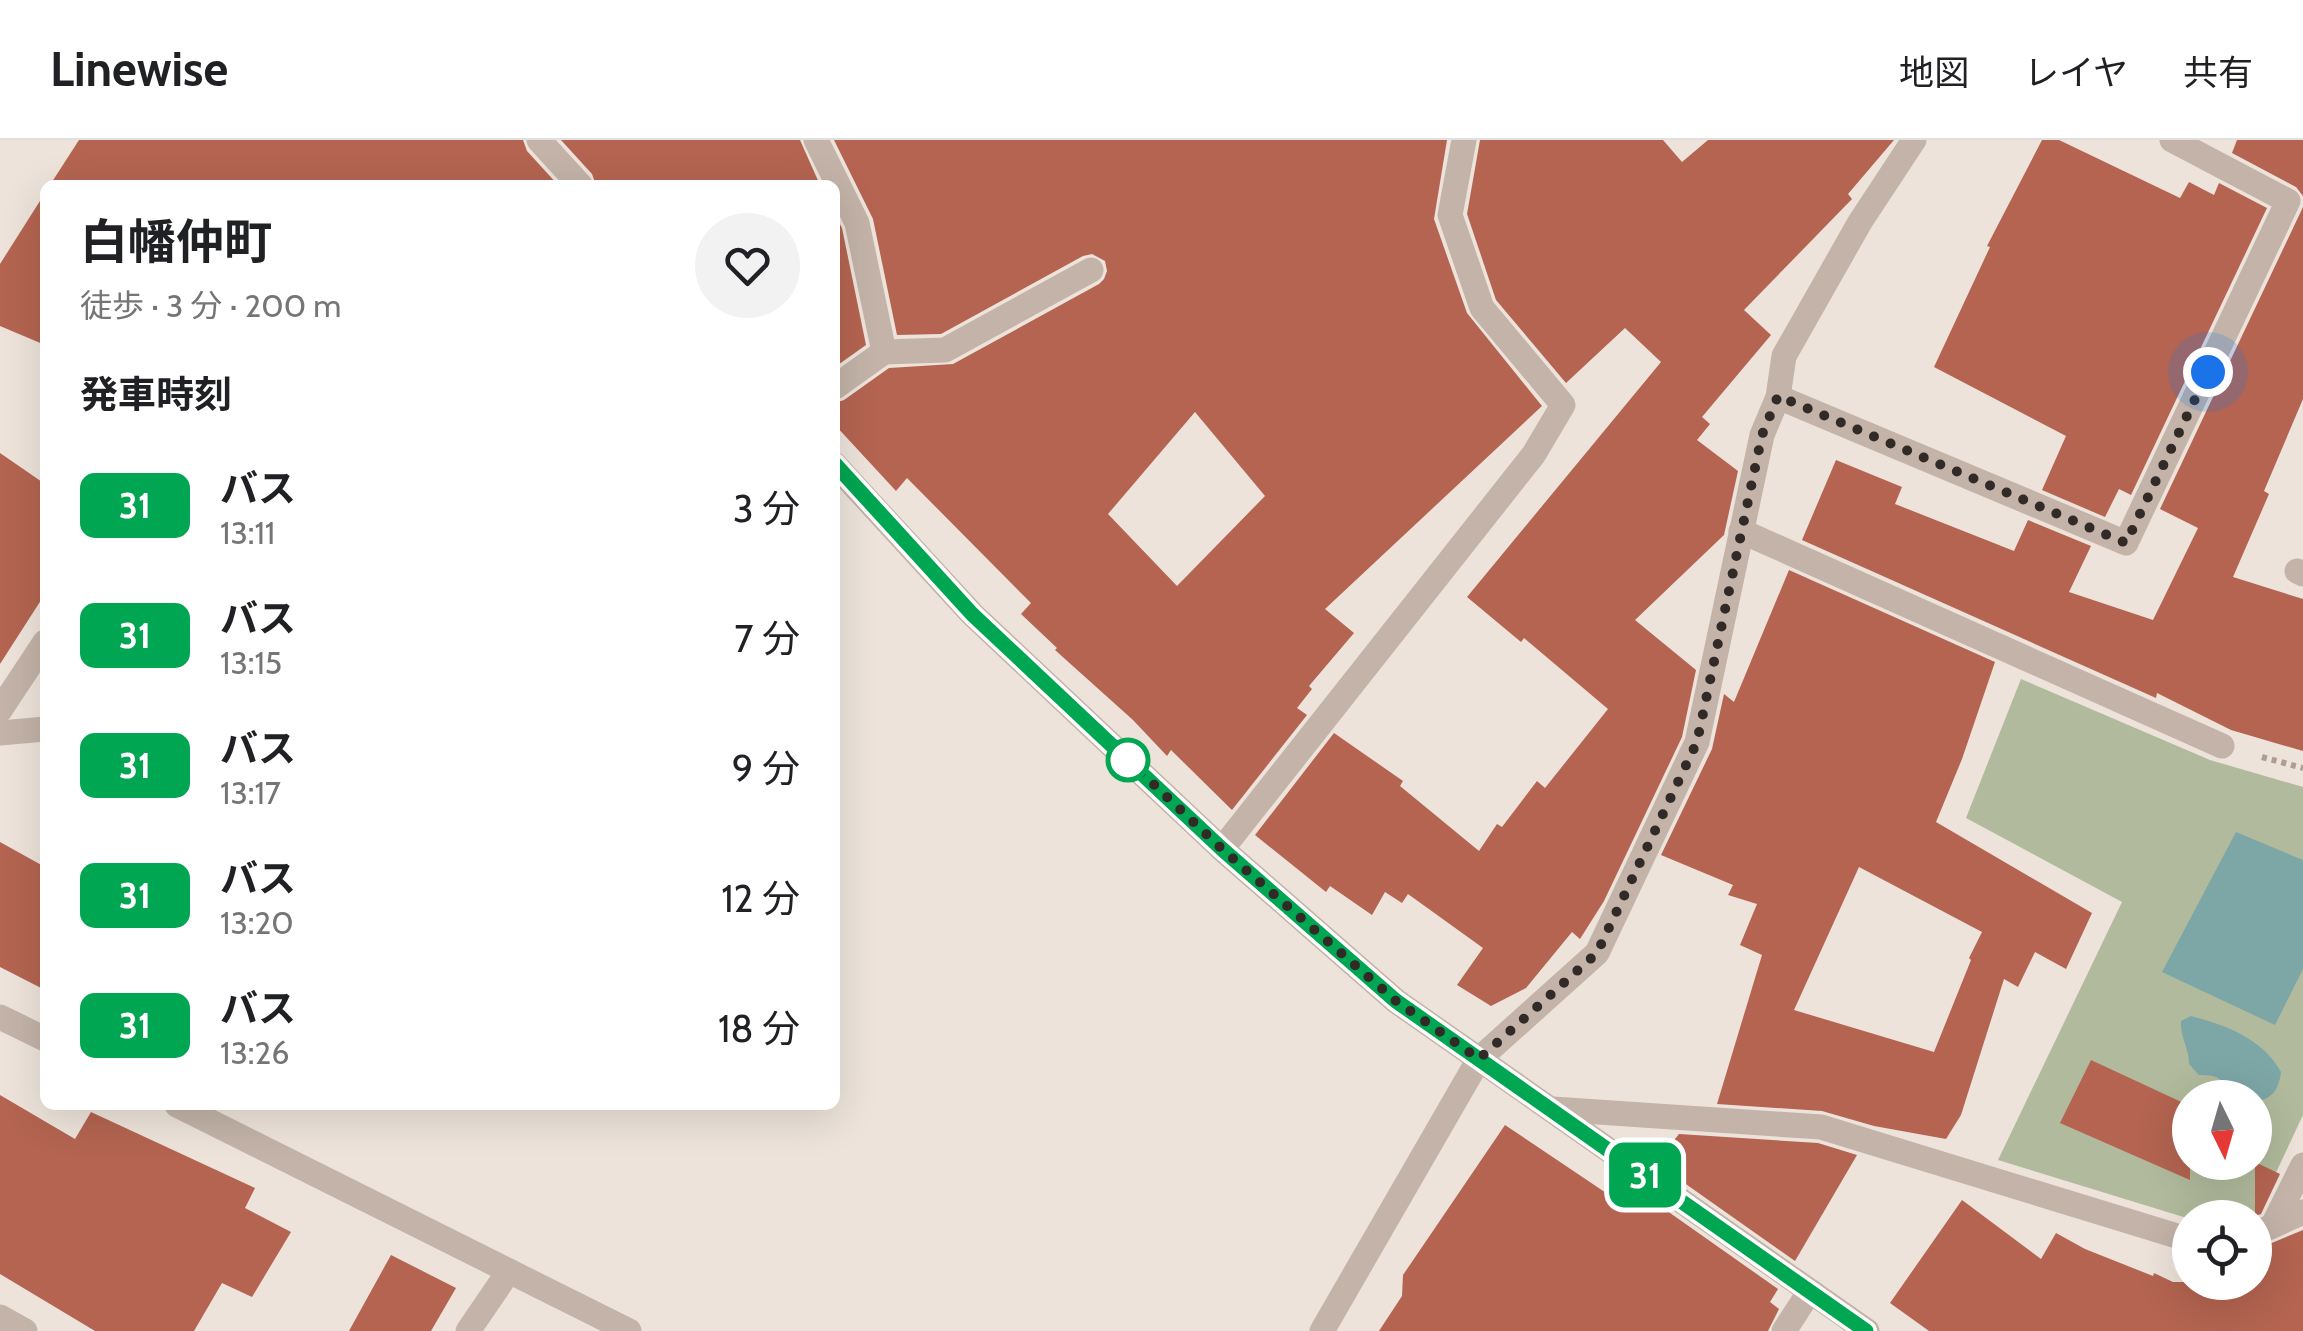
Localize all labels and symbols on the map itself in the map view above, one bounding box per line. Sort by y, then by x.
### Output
your location [2183,347,2233,397]
unlabelled marker [1107,739,1149,781]
north arrow [2172,1080,2272,1180]
line badge: 31 [1600,1142,1690,1208]

